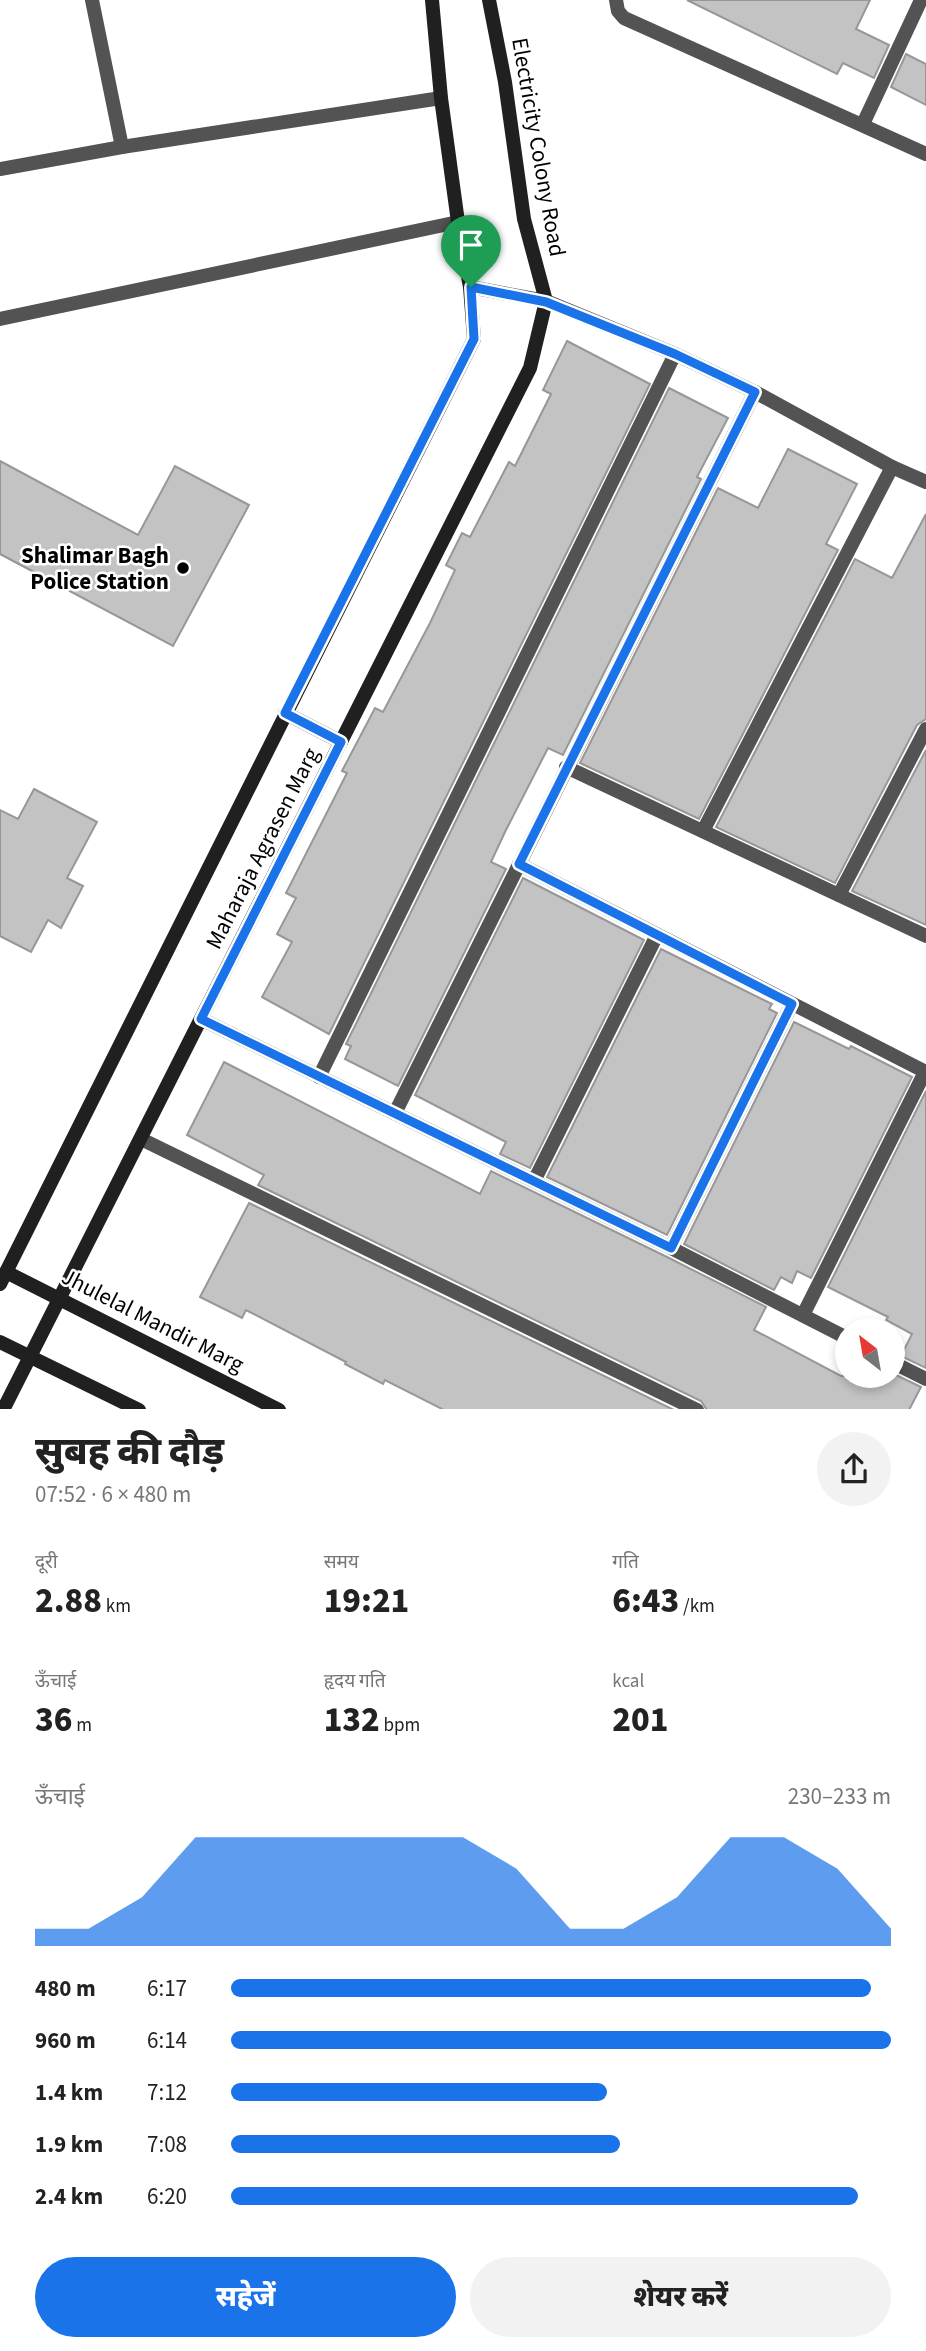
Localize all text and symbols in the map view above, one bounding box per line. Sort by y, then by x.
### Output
street label: Electricity Colony Road [503,35,574,259]
pin [441,215,501,287]
icon: arrive [452,226,490,264]
place label: Shalimar Bagh Police Station [21,539,169,598]
marker: Shalimar Bagh Police Station [175,560,191,576]
street label: Maharaja Agrasen Marg [197,741,328,955]
street label: Jhulelal Mandir Marg [56,1260,250,1381]
north arrow [835,1318,905,1388]
map controls [835,1318,905,1388]
text: सुबह की दौड़ [35,1425,224,1479]
button: share [817,1432,891,1506]
text: 07:52 · 6 × 480 m [35,1478,191,1511]
text: दूरी [35,1549,58,1576]
text: समय [324,1549,359,1576]
text: गति [612,1549,639,1576]
text: 2.88 [35,1576,102,1626]
text: 19:21 [324,1576,409,1626]
text: 6:43 [612,1576,679,1626]
text: km [102,1593,131,1620]
text: /km [679,1593,715,1620]
text: ऊँचाई [35,1668,76,1695]
text: हृदय गति [324,1668,385,1695]
text: kcal [612,1668,644,1695]
text: 36 [35,1695,72,1745]
text: 132 [324,1695,380,1745]
text: 201 [612,1695,668,1745]
text: m [72,1712,92,1739]
text: bpm [380,1712,420,1739]
text: ऊँचाई [35,1780,85,1813]
text: 230–233 m [788,1780,891,1813]
text: 480 m [35,1972,96,2005]
text: 6:17 [147,1972,187,2005]
text: 960 m [35,2024,96,2057]
text: 6:14 [147,2024,187,2057]
text: 1.4 km [35,2076,103,2109]
text: 7:12 [147,2076,187,2109]
text: 1.9 km [35,2128,103,2161]
text: 7:08 [147,2128,187,2161]
text: 2.4 km [35,2180,103,2213]
text: 6:20 [147,2180,187,2213]
button: सहेजें [35,2257,456,2337]
button: शेयर करें [470,2257,891,2337]

